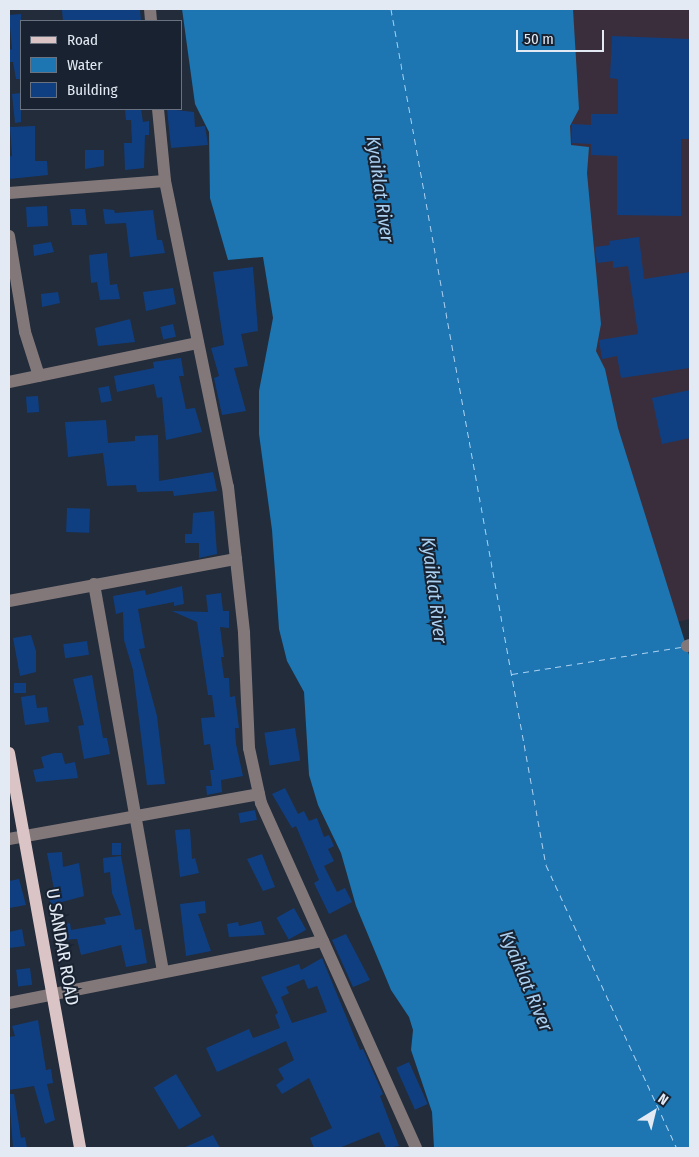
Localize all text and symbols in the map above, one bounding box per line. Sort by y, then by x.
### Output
legend [20,20,182,110]
scale bar [519,20,606,52]
text: 50 m [524,30,554,48]
text: Road [67,31,98,49]
text: Water [67,56,102,74]
text: Building [67,81,118,99]
water label: Kyaiklat River [361,135,399,243]
water label: Kyaiklat River [416,536,452,644]
street label: U SANDAR ROAD [41,887,83,1007]
water label: Kyaiklat River [495,927,557,1035]
north arrow [629,1087,679,1137]
text: N [655,1090,671,1109]

